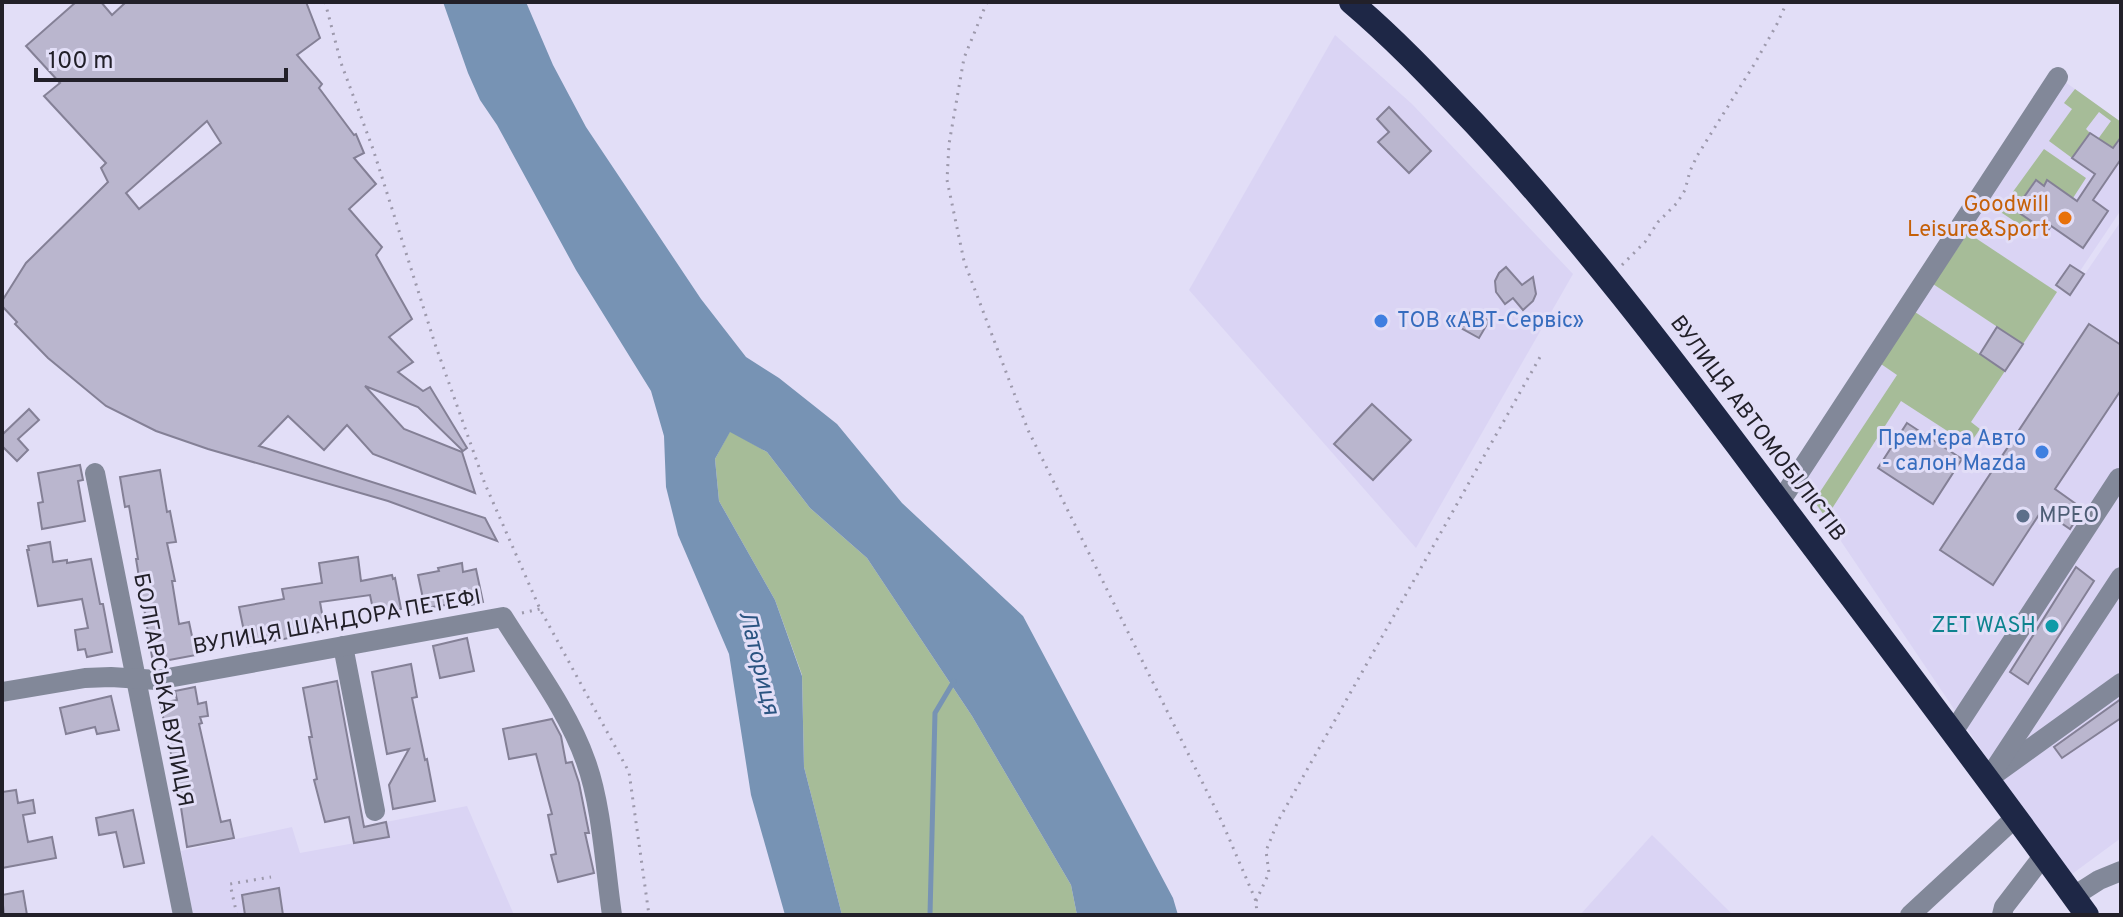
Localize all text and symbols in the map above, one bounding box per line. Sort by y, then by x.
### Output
scale bar [36,32,286,82]
text: 100 m [48,47,114,77]
place label: Goodwill Leisure&Sport [1907,192,2049,244]
marker: Goodwill Leisure&Sport [2056,209,2074,227]
place label: ТОВ «АВТ-Сервіс» [1397,308,1584,335]
street label: ВУЛИЦЯ АВТОМОБІЛІСТІВ [1663,311,1851,547]
marker: ТОВ «АВТ-Сервіс» [1372,312,1390,330]
place label: Прем'єра Авто - салон Mazda [1878,426,2026,478]
marker: Прем'єра Авто - салон Mazda [2033,443,2051,461]
place label: МРЕО [2039,503,2099,530]
marker: МРЕО [2014,507,2032,525]
street label: БОЛГАРСЬКА ВУЛИЦЯ [126,571,198,809]
street label: ВУЛИЦЯ ШАНДОРА ПЕТЕФІ [191,584,483,662]
water label: Латориця [731,608,786,719]
place label: ZET WASH [1931,613,2036,640]
marker: ZET WASH [2043,617,2061,635]

